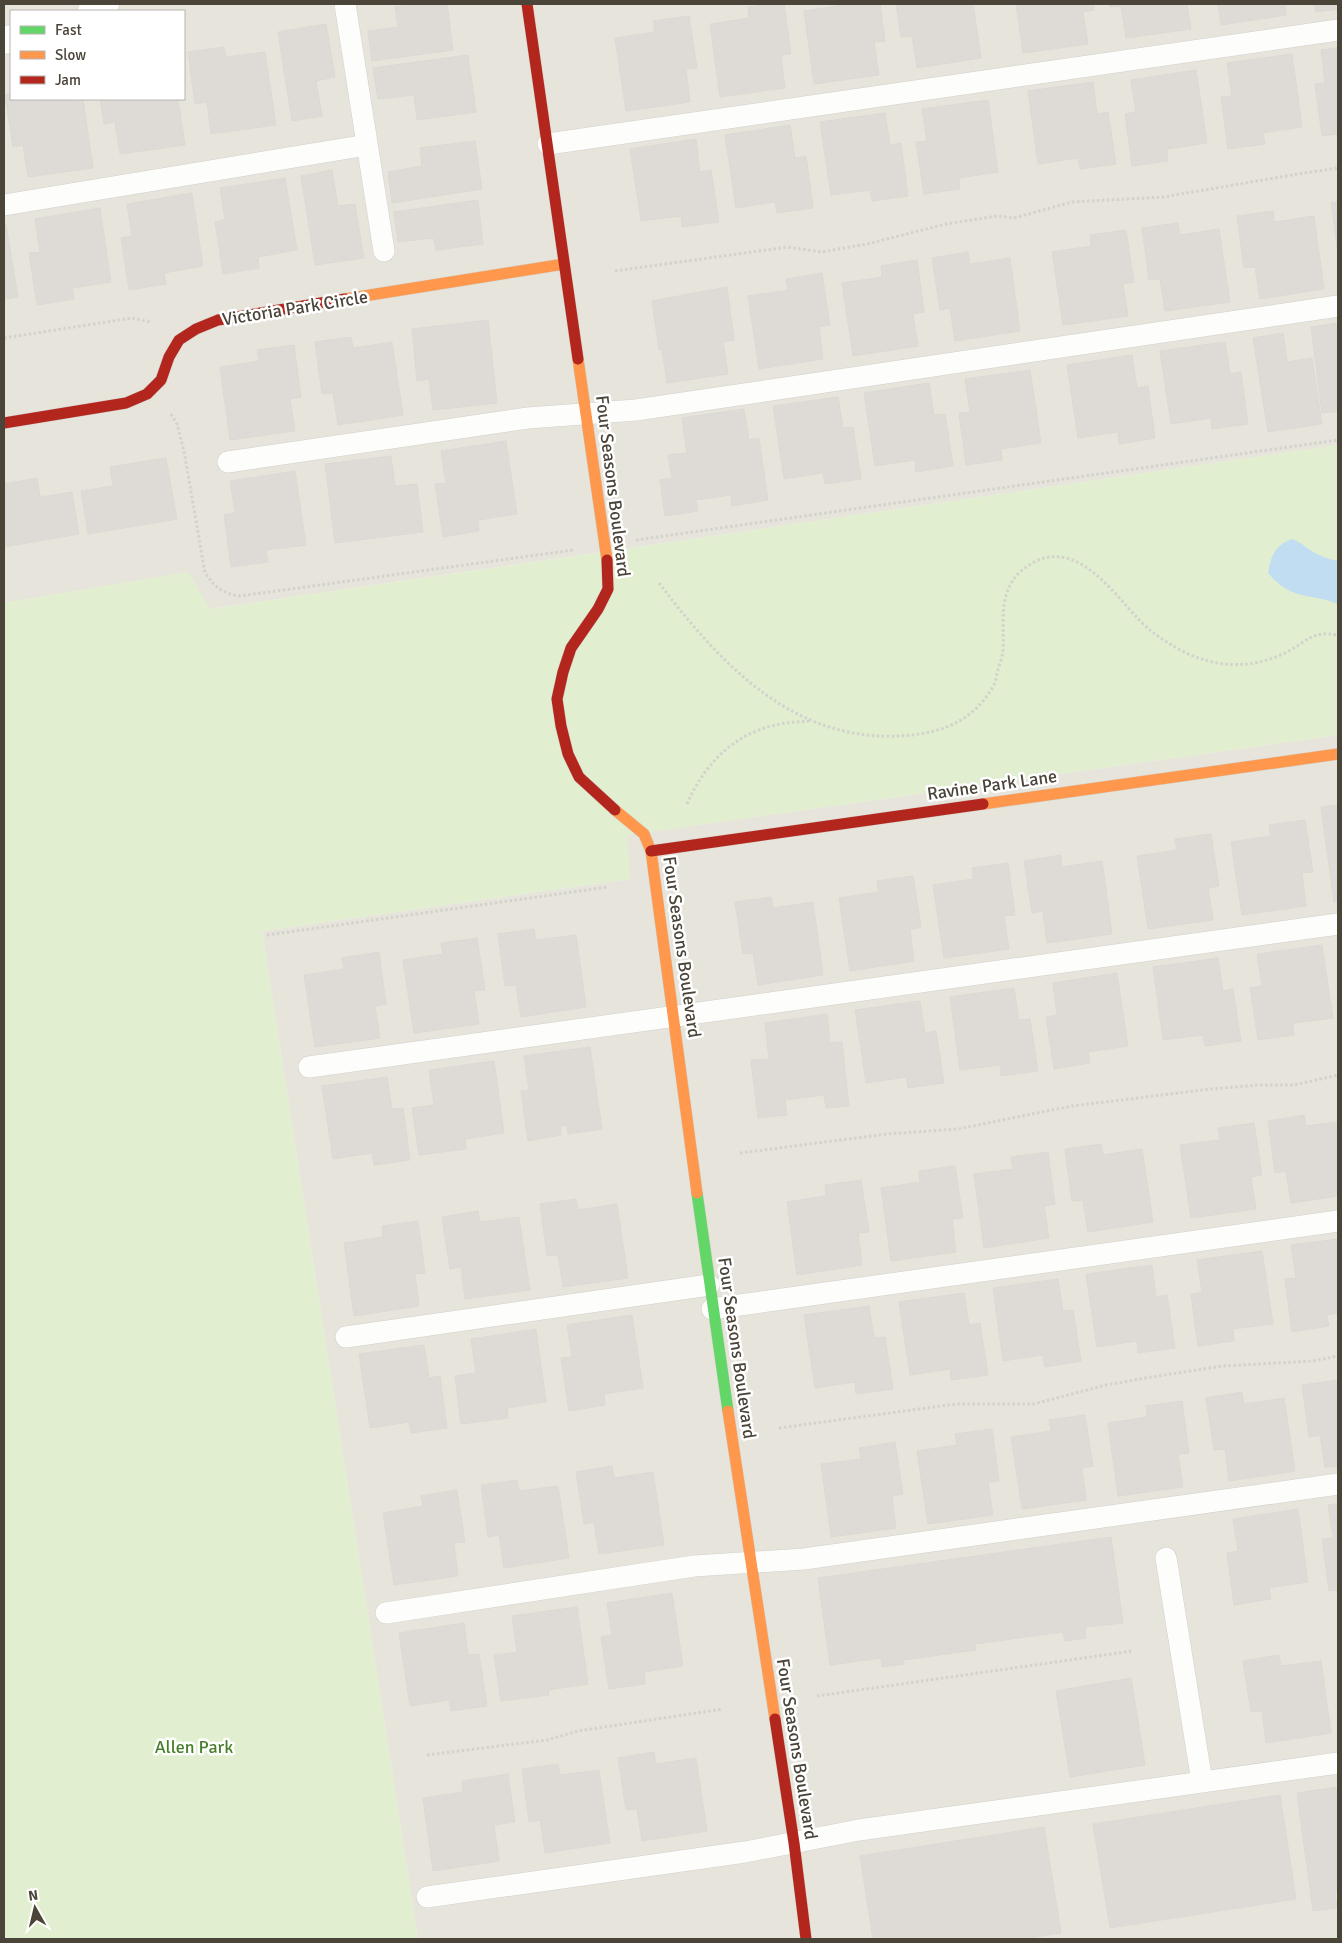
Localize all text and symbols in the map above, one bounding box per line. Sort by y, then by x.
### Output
legend [10,10,185,100]
text: Fast [55,21,82,39]
text: Slow [55,46,86,64]
text: Jam [55,71,81,89]
street label: Victoria Park Circle [221,286,369,330]
street label: Four Seasons Boulevard [591,394,635,578]
street label: Ravine Park Lane [926,765,1058,805]
street label: Four Seasons Boulevard [658,855,706,1039]
street label: Four Seasons Boulevard [713,1256,761,1440]
street label: Four Seasons Boulevard [772,1657,822,1841]
park label: Allen Park [155,1736,233,1758]
north arrow [10,1883,60,1933]
text: N [27,1887,39,1905]

